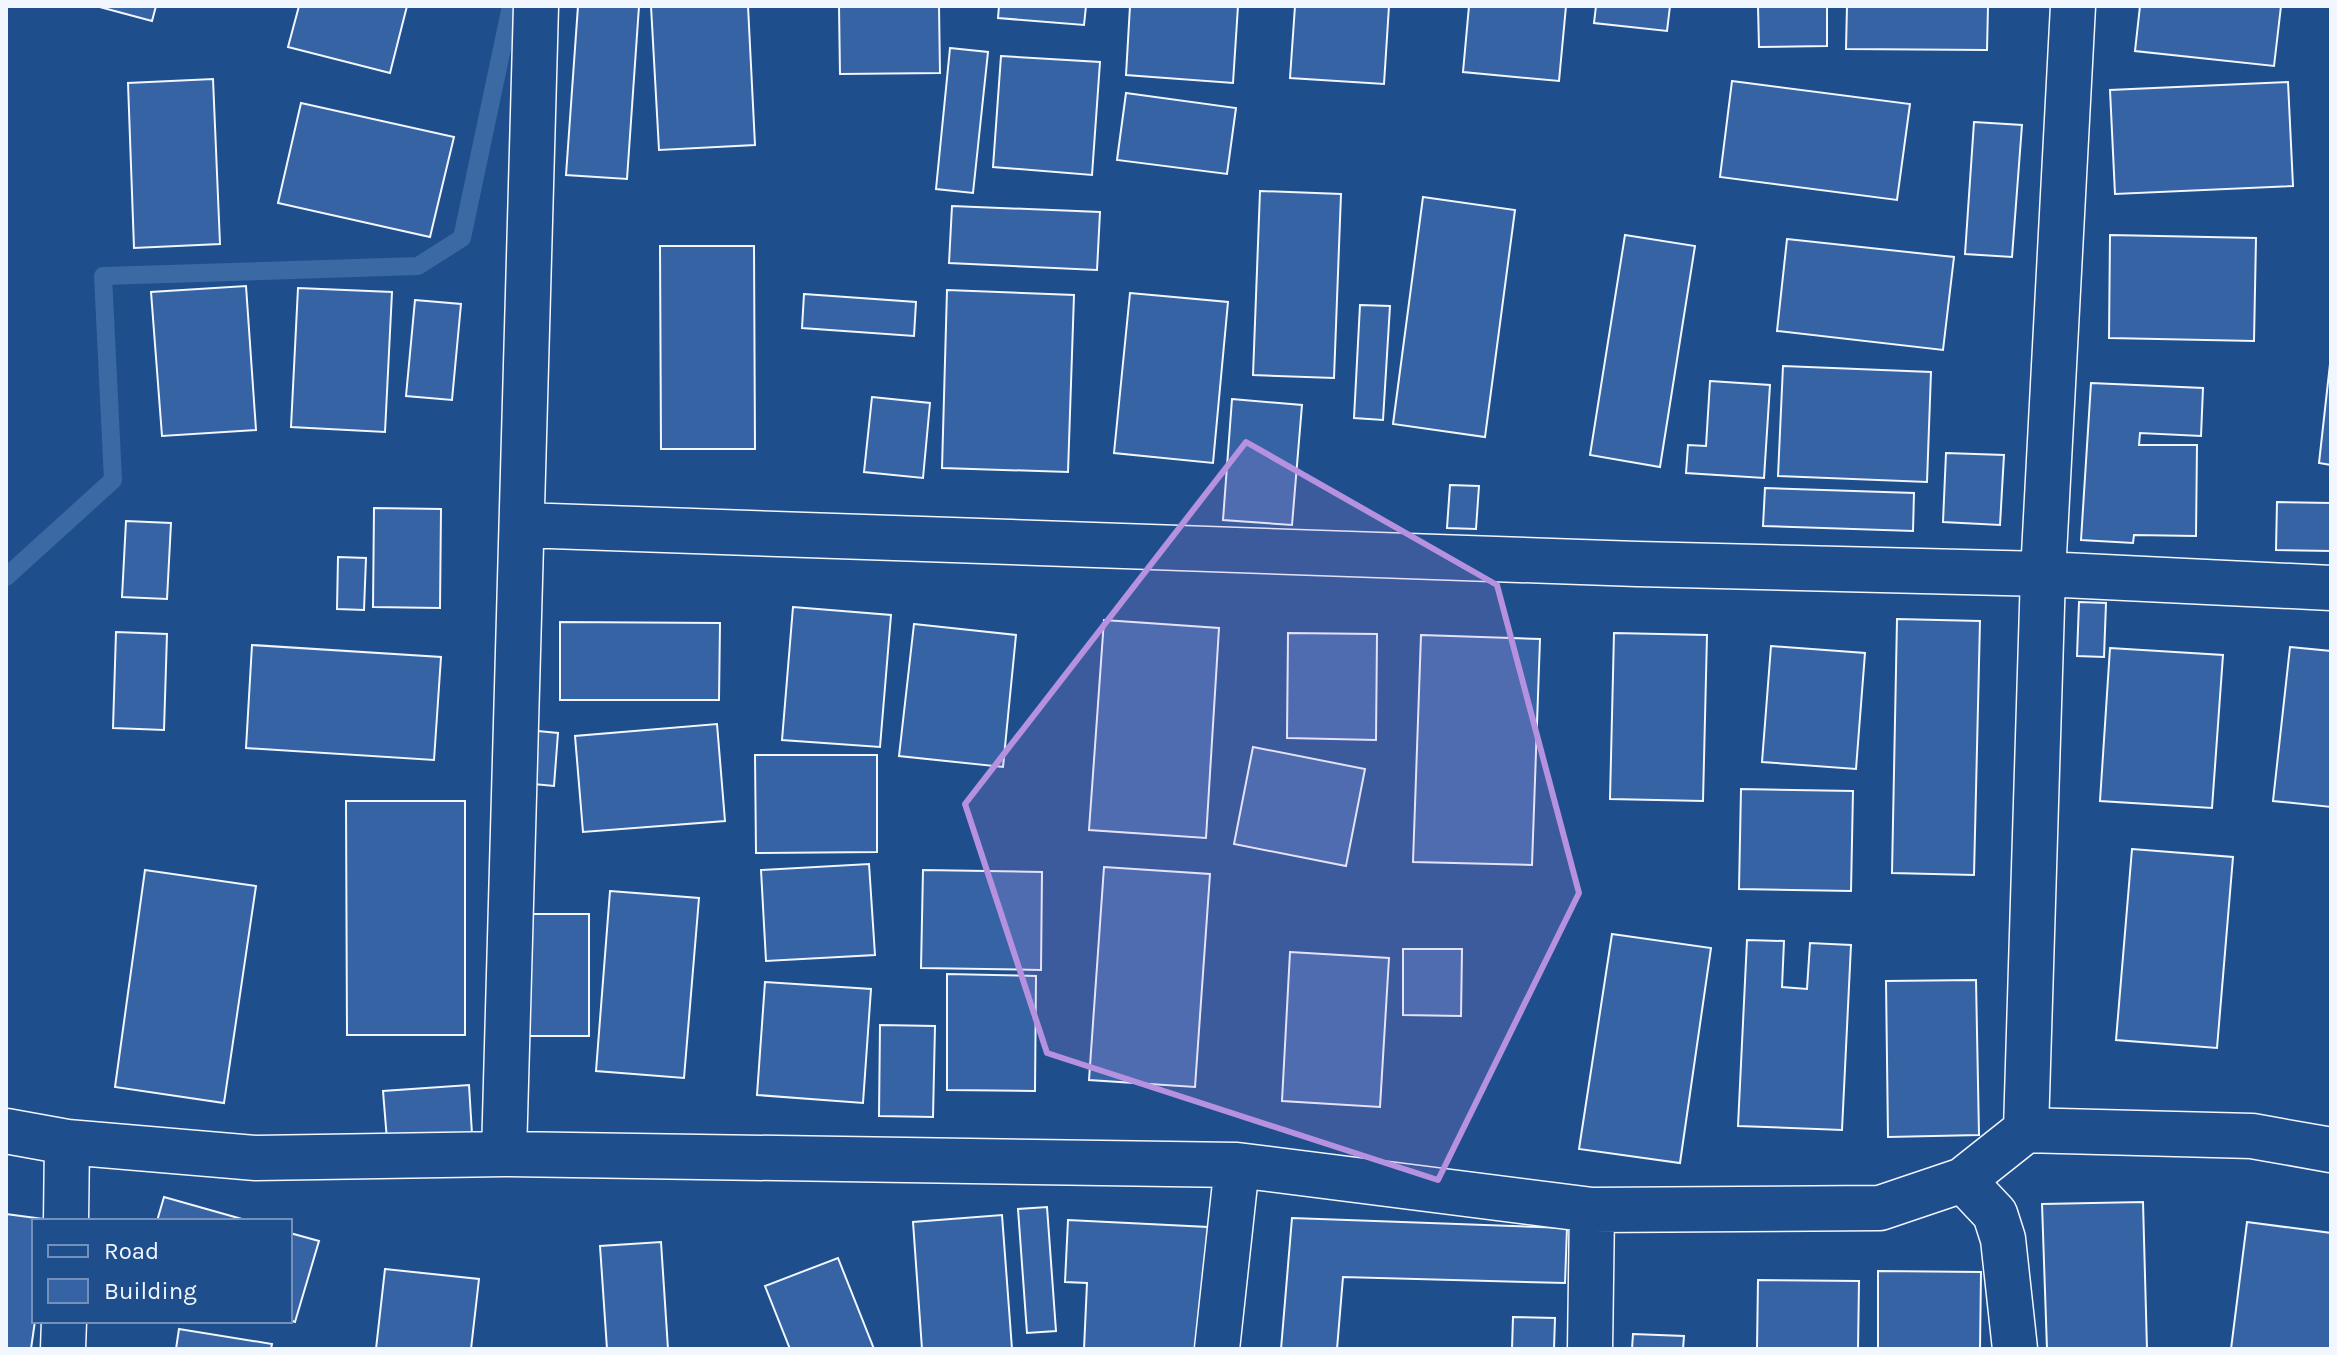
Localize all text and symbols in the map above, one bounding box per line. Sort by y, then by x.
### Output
legend [32,1219,292,1323]
text: Road [104,1237,159,1265]
text: Building [104,1277,197,1305]

